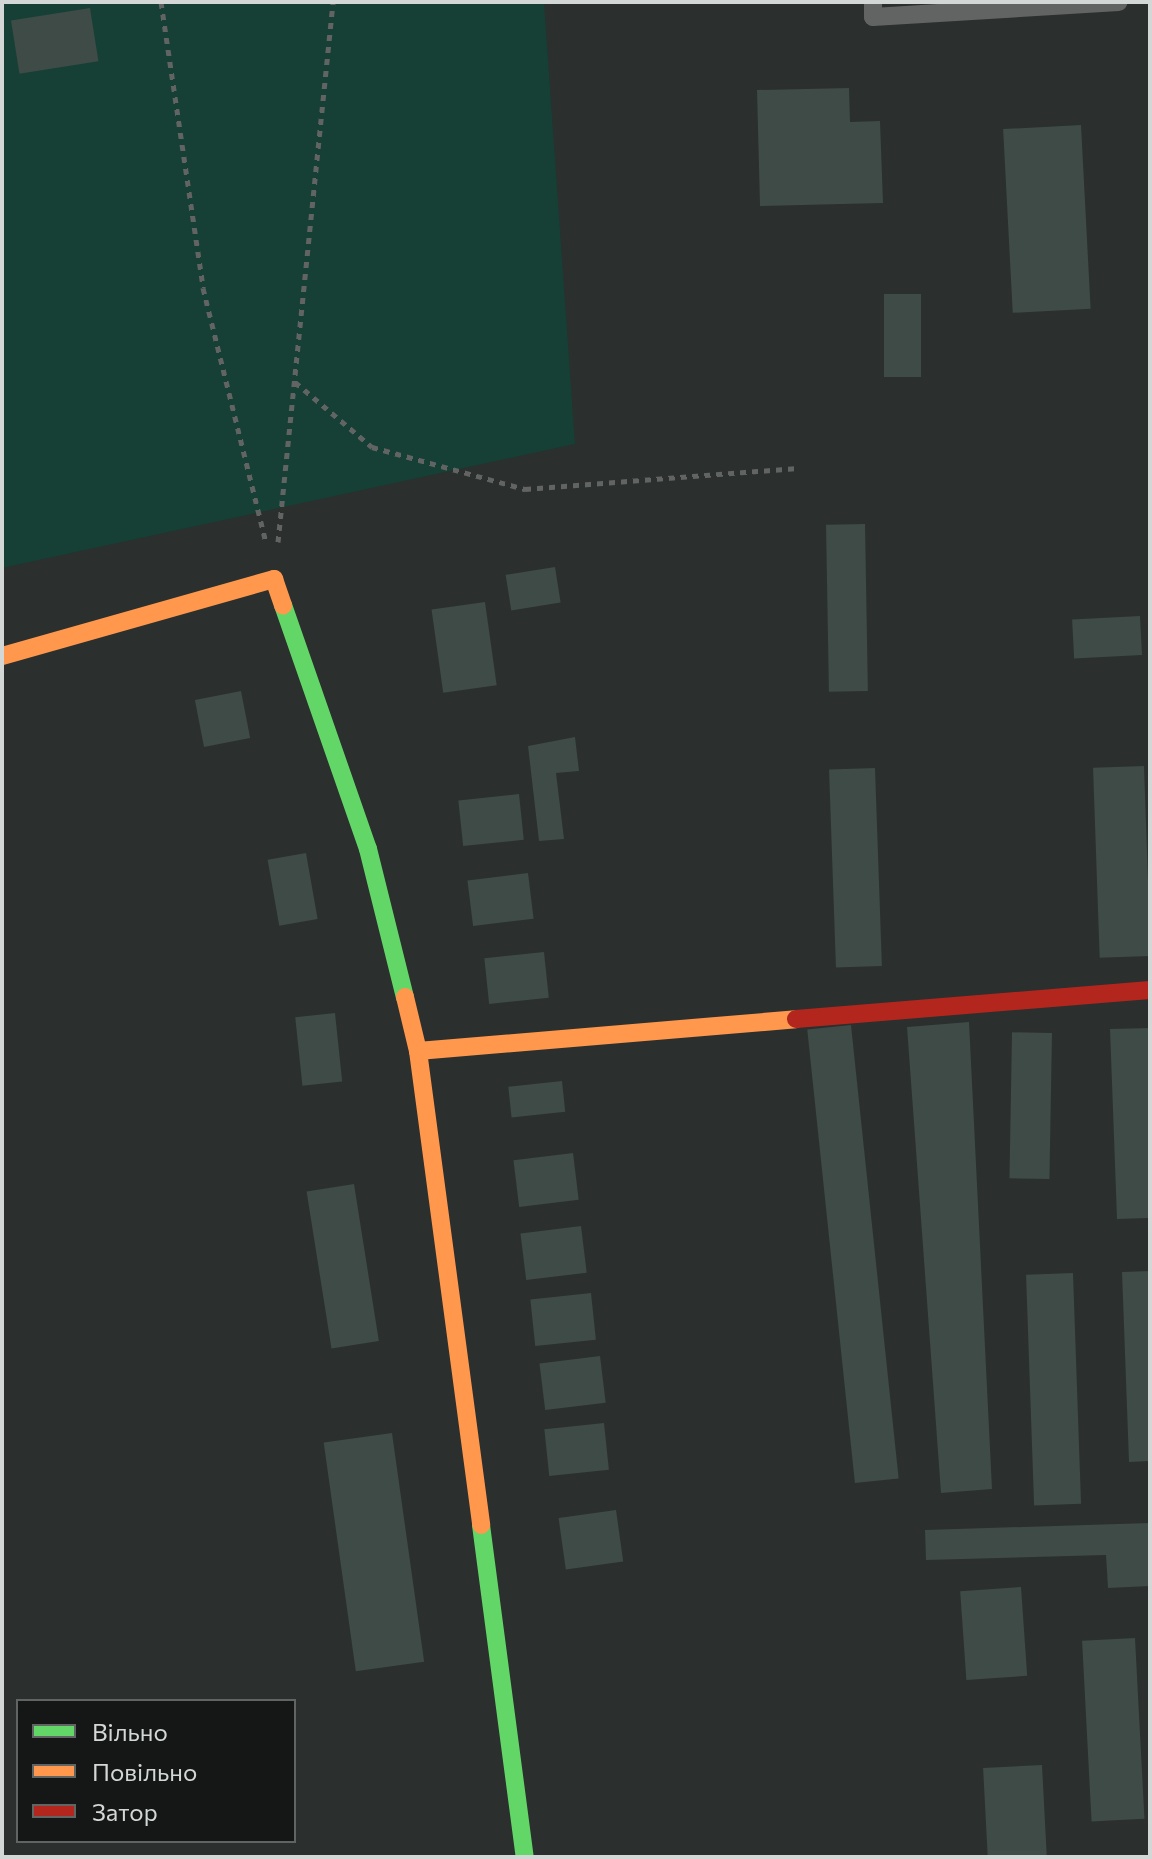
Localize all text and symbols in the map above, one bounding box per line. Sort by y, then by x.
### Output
legend [16,1699,296,1843]
text: Вільно [92,1717,168,1746]
text: Повільно [92,1757,197,1786]
text: Затор [92,1797,158,1826]

